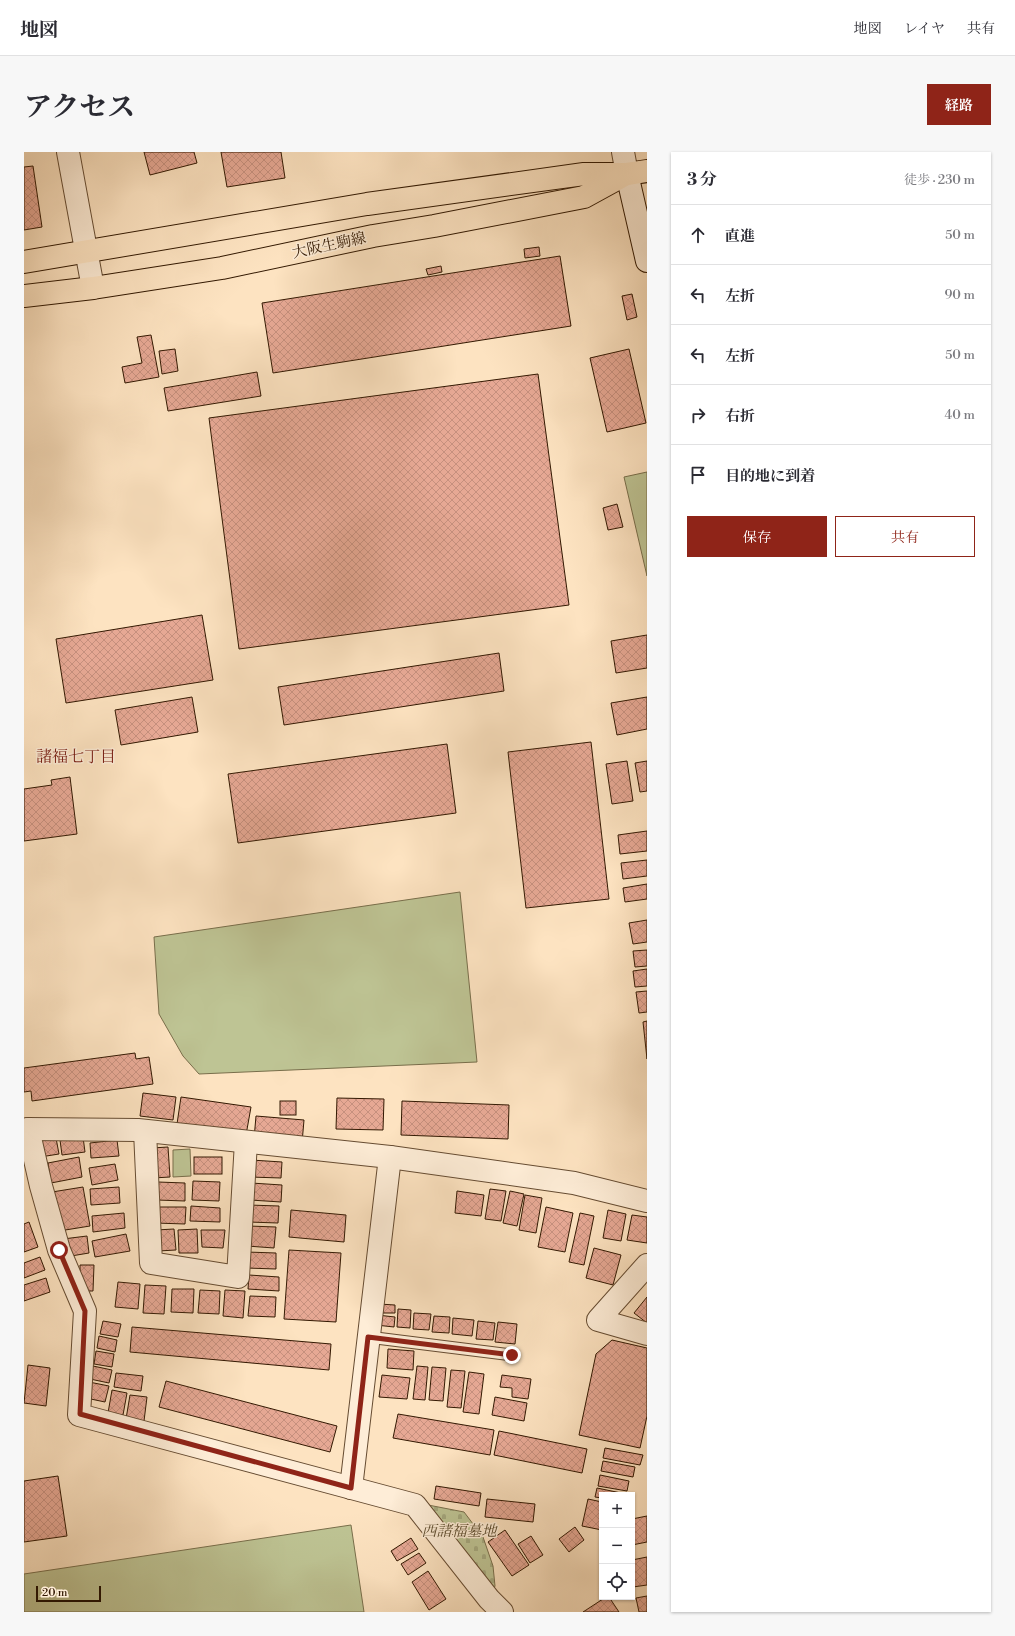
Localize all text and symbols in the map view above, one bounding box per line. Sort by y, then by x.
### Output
text: 地図 [20,18,58,42]
text: 地図 [854,20,882,38]
text: レイヤ [904,20,945,38]
text: 共有 [967,20,995,38]
button: 経路 [927,84,991,125]
text: アクセス [24,90,135,125]
text: 3 分 [687,169,717,191]
text: 徒歩 · 230 m [904,172,975,188]
icon: ahead [687,224,709,246]
text: 直進 [725,227,755,246]
text: 50 m [945,227,975,243]
street label: 大阪生駒線 [290,228,368,263]
icon: left [687,284,709,306]
text: 左折 [725,287,755,306]
text: 90 m [944,287,975,303]
icon: left [687,344,709,366]
text: 左折 [725,347,755,366]
text: 50 m [945,347,975,363]
icon: right [687,404,709,426]
text: 右折 [725,407,755,426]
text: 40 m [945,407,975,423]
icon: arrive [687,464,709,486]
text: 目的地に到着 [725,467,815,486]
button: 保存 [687,516,827,557]
button: 共有 [835,516,975,557]
district label: 諸福七丁目 [36,747,116,767]
route start [50,1241,68,1259]
route end [503,1346,521,1364]
map controls [599,1492,635,1600]
button: + [599,1492,635,1528]
park label: 西諸福墓地 [421,1522,498,1541]
button: − [599,1528,635,1564]
button: locate [599,1564,635,1600]
scale bar [36,1584,101,1603]
text: 20 m [42,1586,67,1600]

